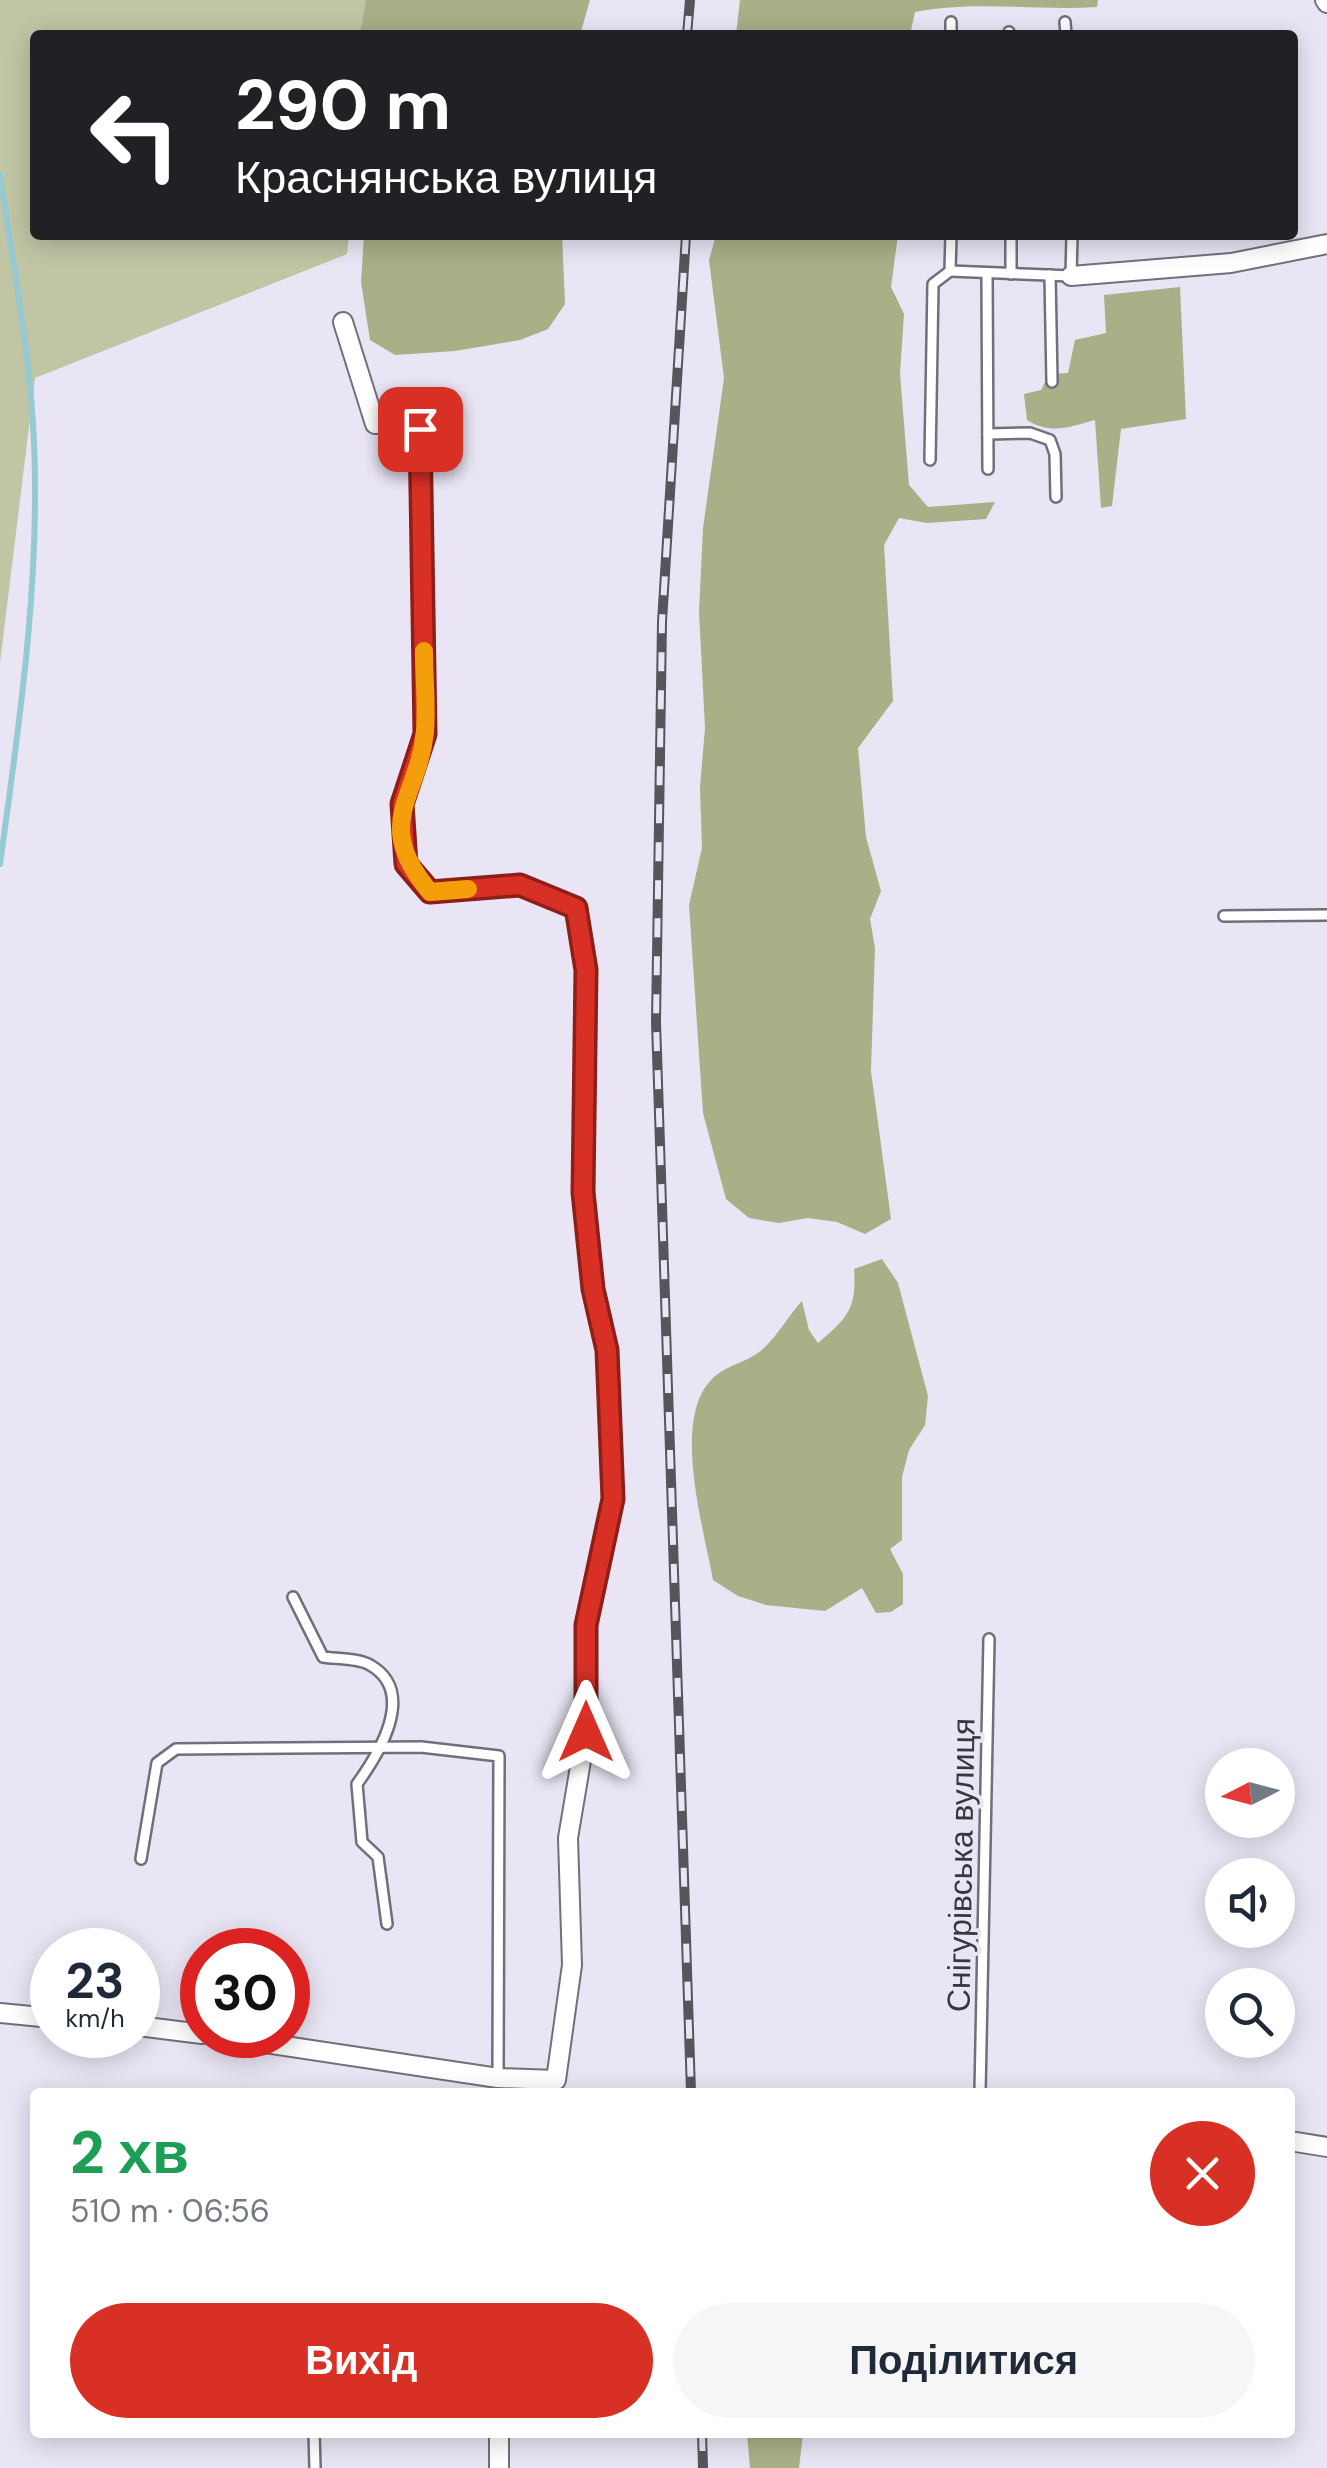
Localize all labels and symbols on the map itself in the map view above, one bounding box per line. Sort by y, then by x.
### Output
pin [378,387,463,472]
position arrow [534,1680,638,1784]
street label: Снігурівська вулиця [937,1718,985,2012]
north arrow [1205,1748,1295,1838]
speed limit sign: 30 [180,1928,310,2058]

